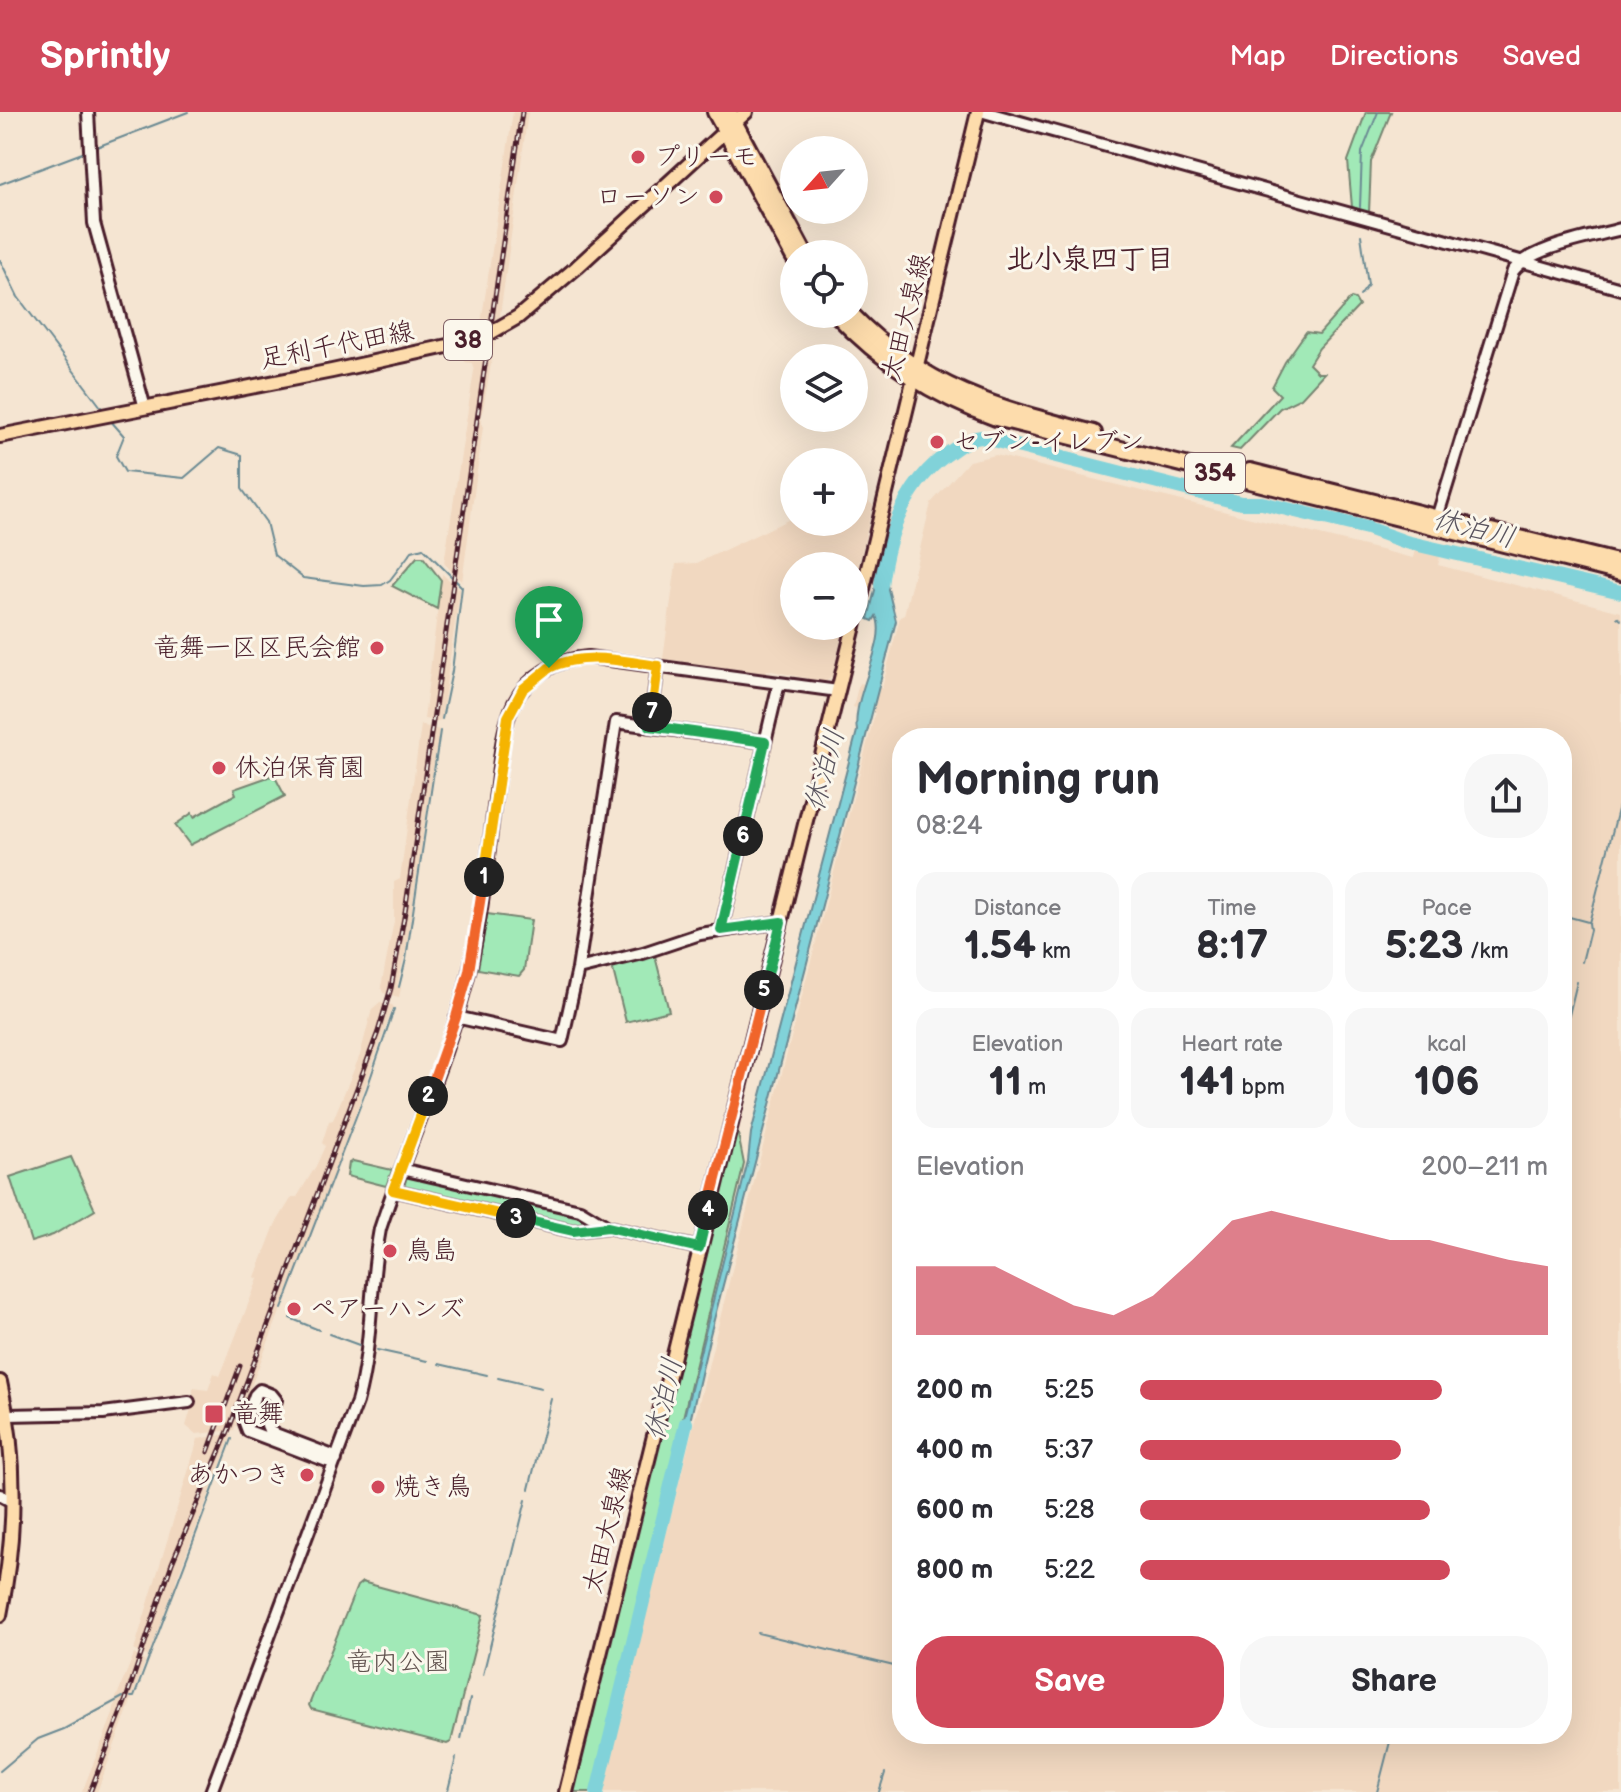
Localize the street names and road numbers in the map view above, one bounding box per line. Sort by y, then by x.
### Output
street label: 太田大泉線 [876,250,938,384]
street label: 足利千代田線 [257,316,417,376]
road number: 38 [444,320,492,360]
road number: 354 [1185,453,1245,493]
street label: 太田大泉線 [577,1463,639,1597]

